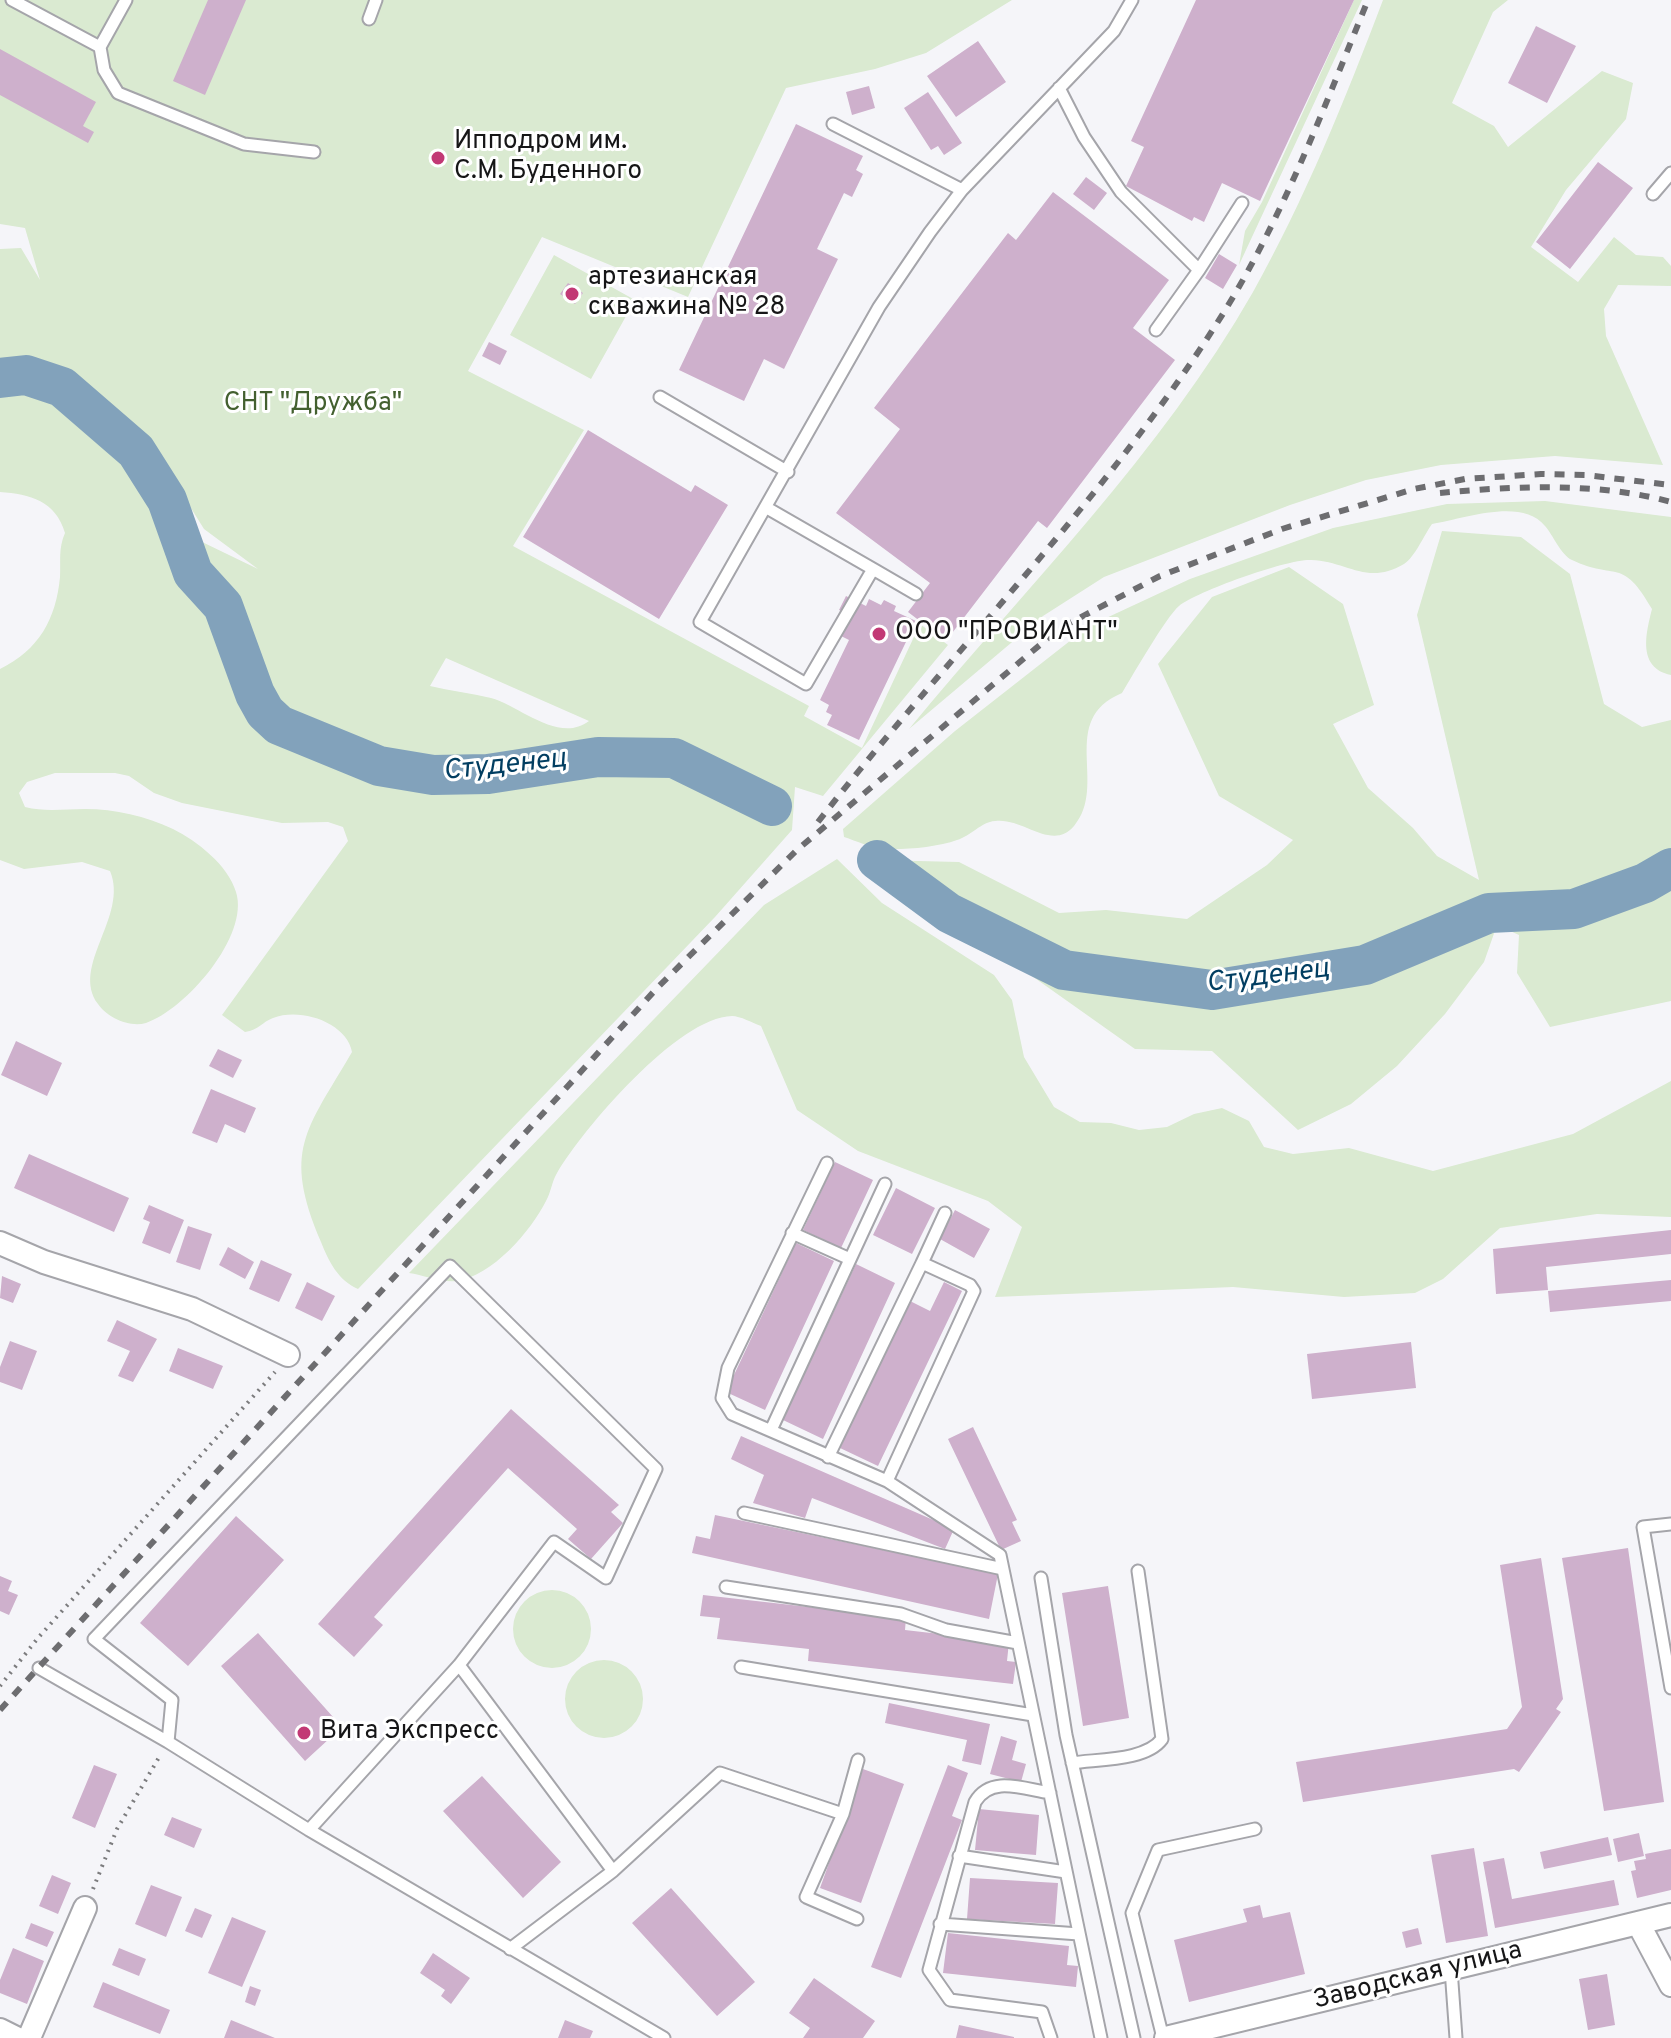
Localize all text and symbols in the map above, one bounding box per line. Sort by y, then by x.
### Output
place label: Ипподром им. С.М. Буденного [454,127,642,188]
marker: Ипподром им. С.М. Буденного [429,149,447,167]
place label: артезианская скважина № 28 [588,263,785,324]
marker: артезианская скважина № 28 [563,285,581,303]
park label: СНТ "Дружба" [224,389,402,421]
place label: ООО "ПРОВИАНТ" [895,618,1118,650]
marker: ООО "ПРОВИАНТ" [870,625,888,643]
water label: Студенец [442,744,568,790]
water label: Студенец [1205,954,1331,1002]
place label: Вита Экспресс [320,1717,499,1749]
marker: Вита Экспресс [295,1724,313,1742]
street label: Заводская улица [1310,1936,1526,2018]

